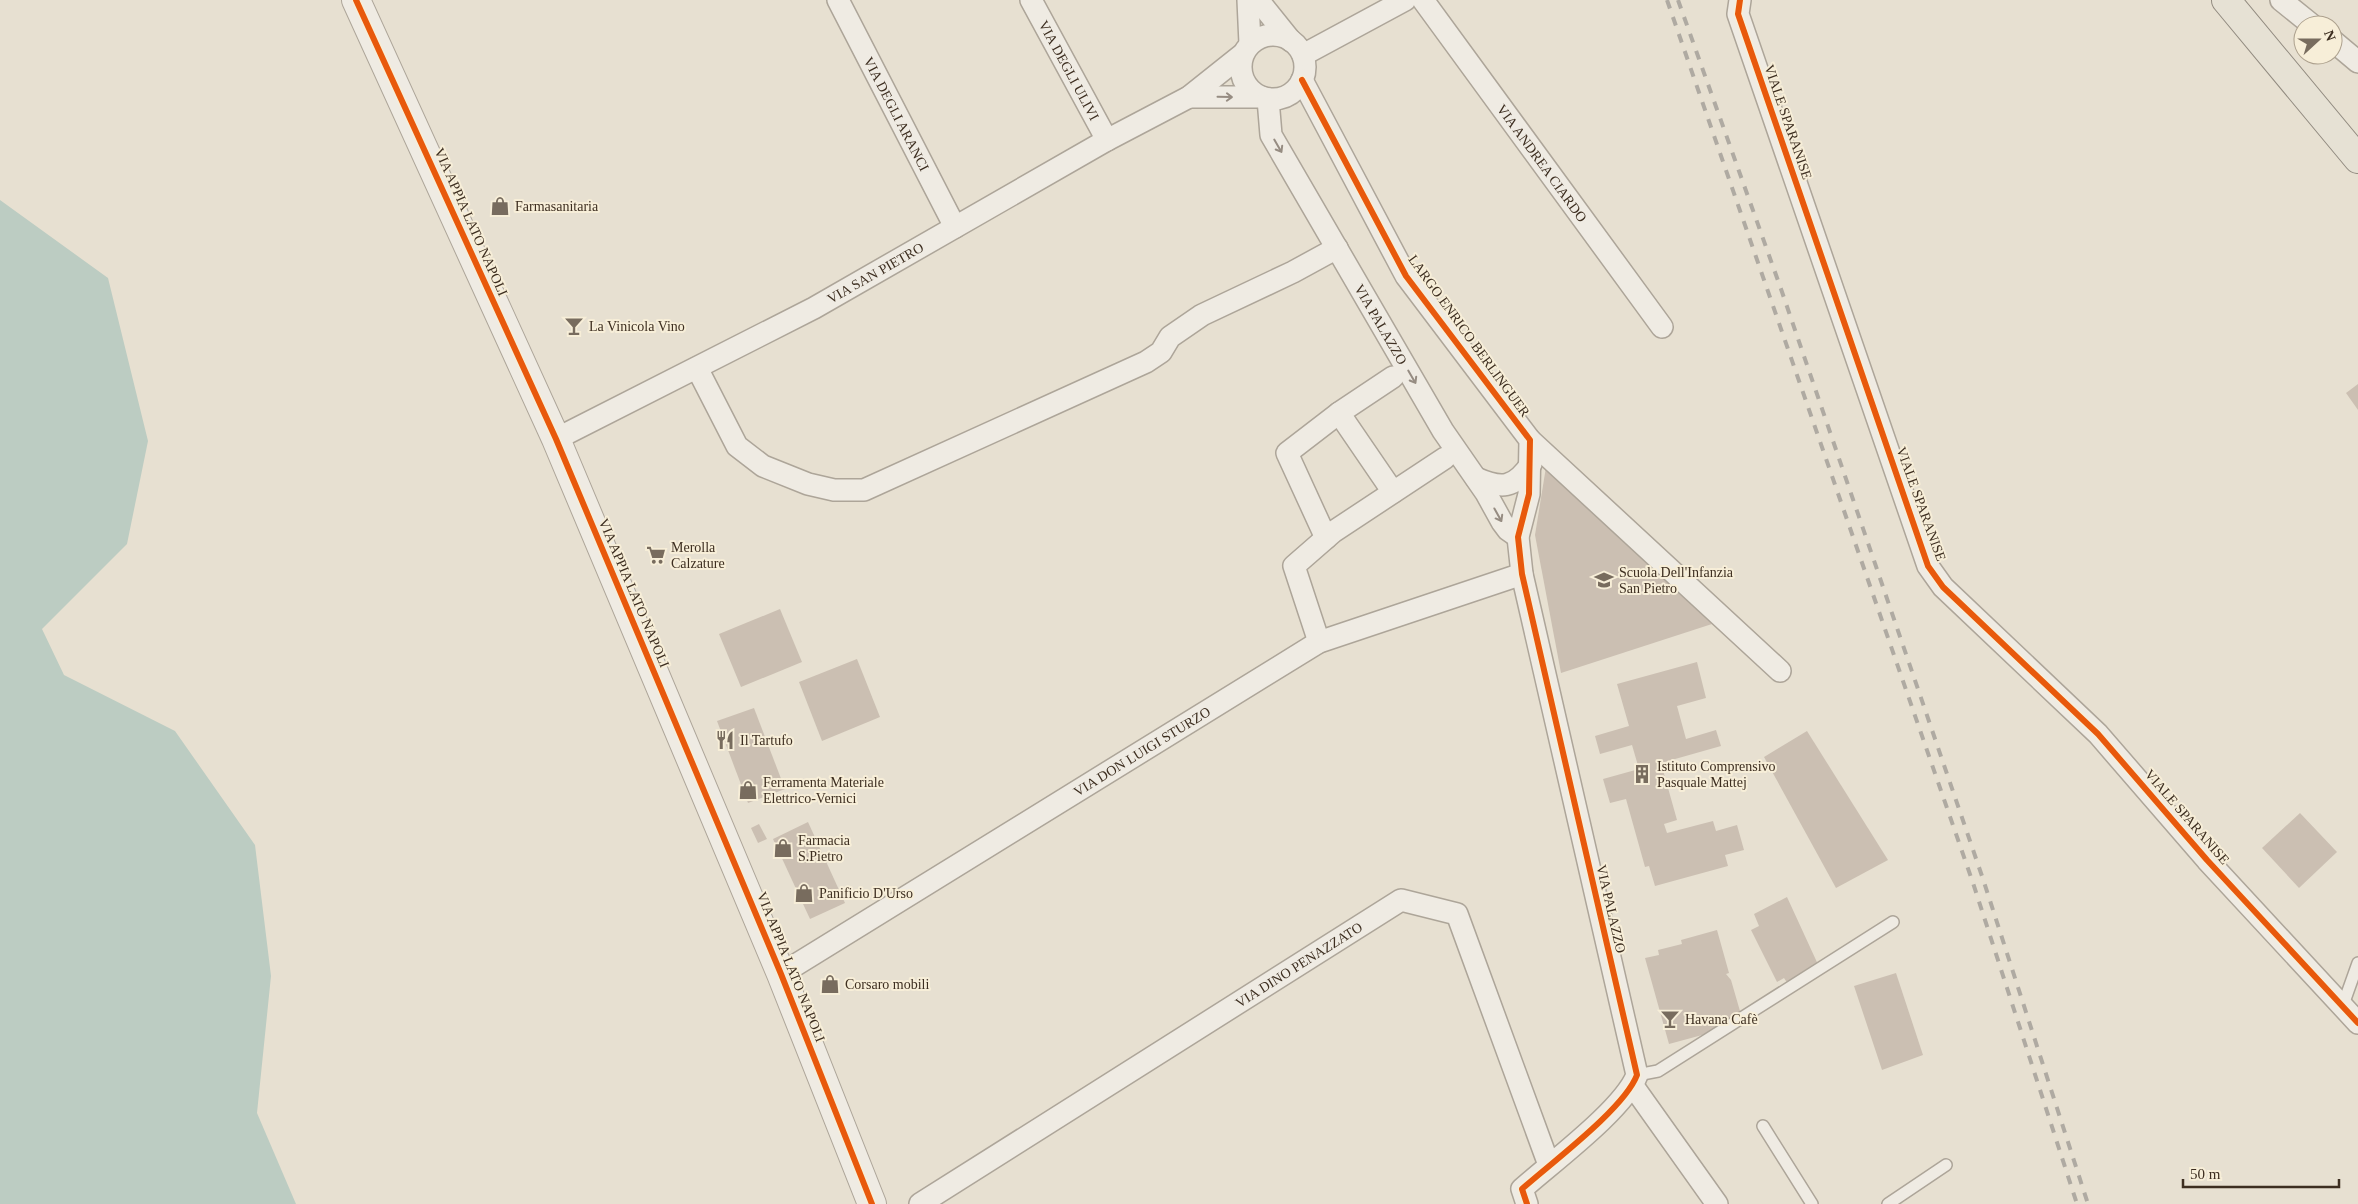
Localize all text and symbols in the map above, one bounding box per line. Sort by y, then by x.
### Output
north arrow [2293,15,2343,65]
street label: VIA DEGLI ULIVI [1036,18,1102,123]
text: N [2321,28,2338,43]
street label: VIA DEGLI ARANCI [861,54,932,174]
street label: VIALE SPARANISE [1761,63,1815,181]
one-way arrow [1216,92,1233,102]
street label: VIA ANDREA CIARDO [1494,101,1590,225]
one-way arrow [1274,138,1283,153]
street label: VIA APPIA LATO NAPOLI [432,146,511,299]
shop icon: Farmasanitaria [489,195,511,217]
place label: Farmasanitaria [515,199,599,214]
street label: VIA SAN PIETRO [825,239,926,306]
street label: LARGO ENRICO BERLINGUER [1405,252,1533,420]
street label: VIA PALAZZO [1352,281,1410,367]
bar icon: La Vinicola Vino [563,315,585,337]
place label: La Vinicola Vino [589,319,685,334]
one-way arrow [1408,370,1418,384]
street label: VIALE SPARANISE [1893,445,1949,563]
one-way arrow [1494,507,1504,522]
street label: VIA APPIA LATO NAPOLI [596,516,672,670]
place label: Merolla Calzature [671,540,725,571]
supermarket icon: Merolla Calzature [645,544,667,566]
place label: Scuola Dell'Infanzia San Pietro [1619,565,1734,596]
school or university icon: Scuola Dell'Infanzia San Pietro [1593,569,1615,591]
street label: VIA DON LUIGI STURZO [1071,704,1213,799]
restaurant icon: Il Tartufo [714,729,736,751]
place label: Il Tartufo [740,733,793,748]
place label: Istituto Comprensivo Pasquale Mattej [1657,759,1776,790]
building icon: Istituto Comprensivo Pasquale Mattej [1631,763,1653,785]
street label: VIALE SPARANISE [2142,767,2232,867]
place label: Ferramenta Materiale Elettrico-Vernici [763,775,884,806]
shop icon: Ferramenta Materiale Elettrico-Vernici [737,779,759,801]
place label: Farmacia S.Pietro [798,833,851,864]
shop icon: Farmacia S.Pietro [772,837,794,859]
street label: VIA PALAZZO [1594,863,1628,955]
shop icon: Panificio D'Urso [793,882,815,904]
place label: Panificio D'Urso [819,886,913,901]
street label: VIA APPIA LATO NAPOLI [754,890,828,1044]
street label: VIA DINO PENAZZATO [1233,919,1365,1010]
shop icon: Corsaro mobili [819,973,841,995]
place label: Corsaro mobili [845,977,929,992]
bar icon: Havana Cafè [1659,1008,1681,1030]
place label: Havana Cafè [1685,1012,1758,1027]
scale bar [2183,1156,2339,1188]
text: 50 m [2190,1166,2221,1182]

